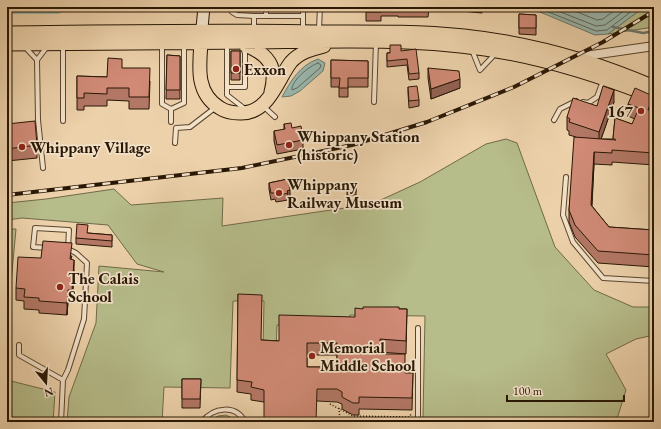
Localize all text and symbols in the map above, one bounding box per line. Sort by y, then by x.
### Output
place label: Exxon [244,59,286,80]
marker: Exxon [231,64,241,74]
place label: 167 [608,101,634,122]
marker: 167 [636,106,646,116]
place label: Whippany Station (historic) [297,126,420,165]
place label: Whippany Village [30,137,151,158]
marker: Whippany Station (historic) [284,140,294,150]
marker: Whippany Village [17,142,27,152]
place label: Whippany Railway Museum [287,174,402,213]
marker: Whippany Railway Museum [274,188,284,198]
place label: The Calais School [68,268,139,307]
marker: The Calais School [55,282,65,292]
place label: Memorial Middle School [320,337,416,376]
marker: Memorial Middle School [307,351,317,361]
north arrow [26,363,66,403]
scale bar [507,377,624,403]
text: 100 m [513,383,543,399]
text: N [43,384,55,401]

